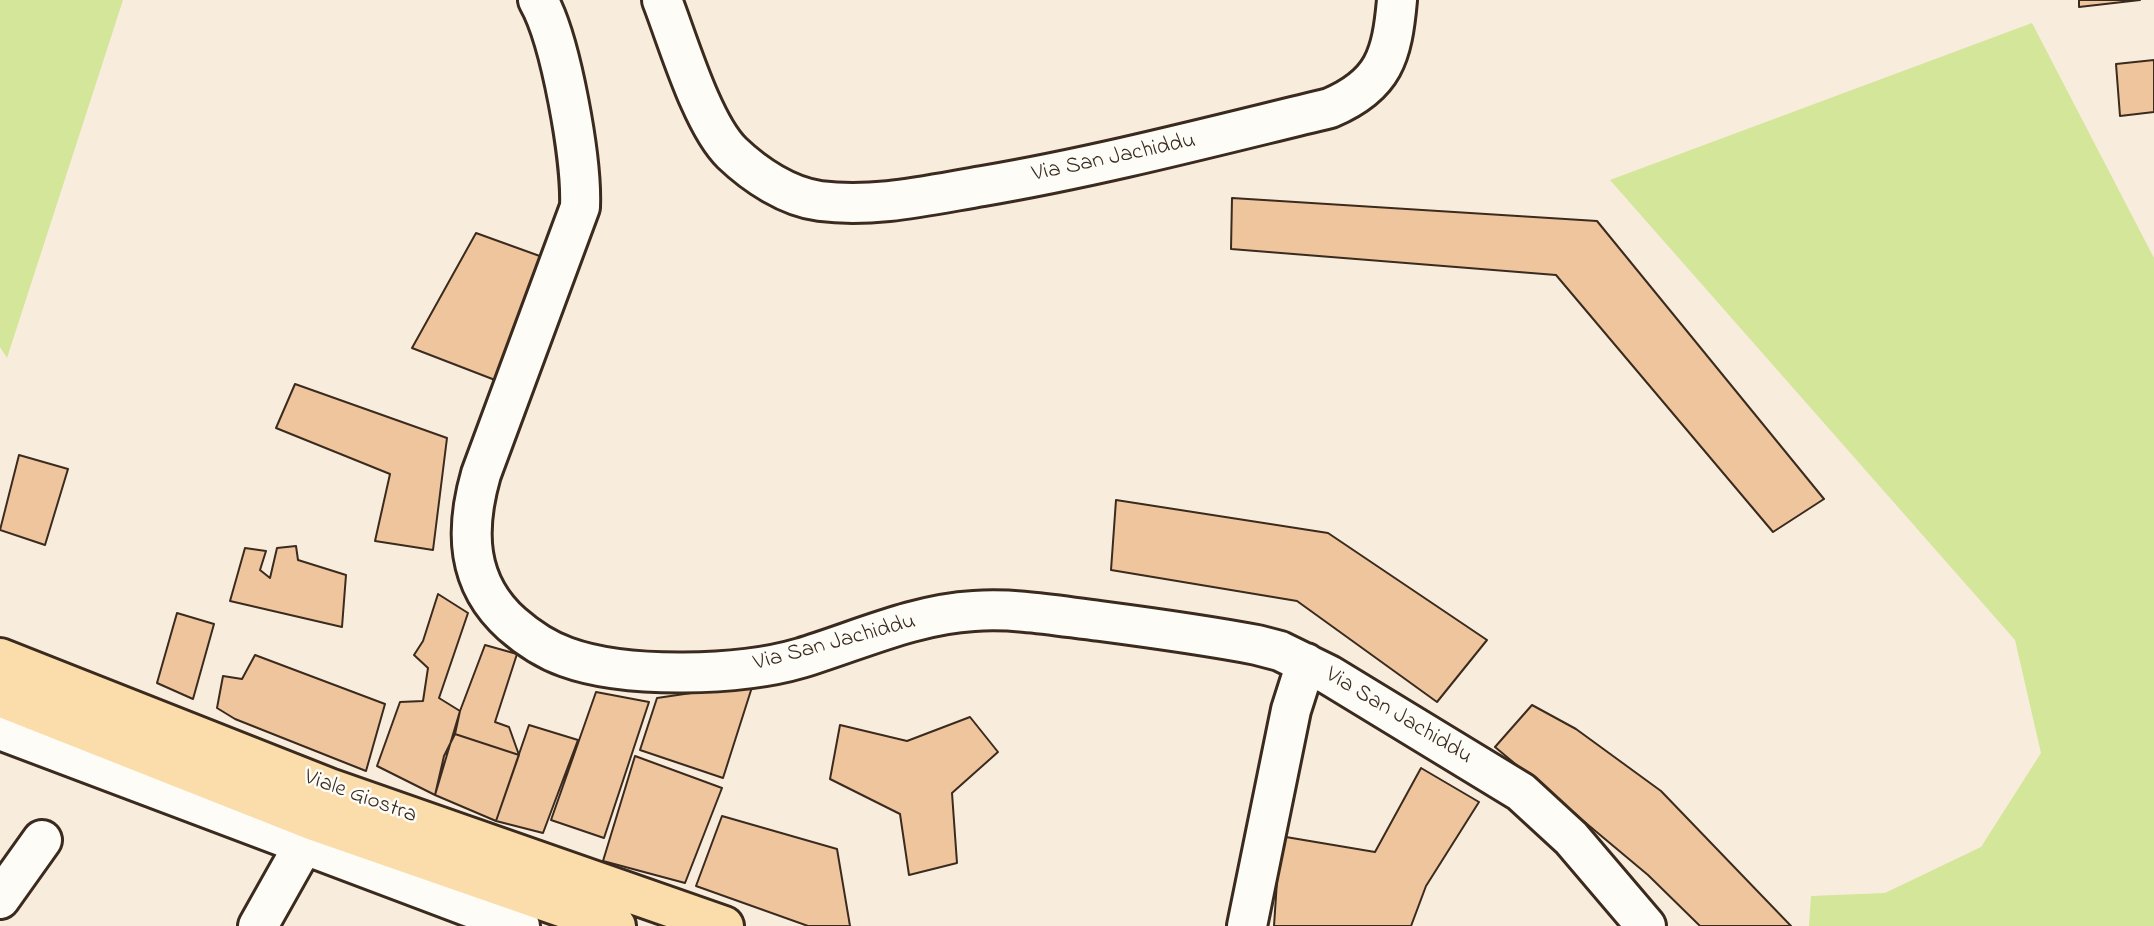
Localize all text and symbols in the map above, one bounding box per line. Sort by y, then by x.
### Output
street label: Via San Jachiddu [1030,128,1198,190]
street label: Via San Jachiddu [751,609,919,679]
street label: Via San Jachiddu [1320,662,1476,772]
street label: Viale Giostra [300,765,420,831]

